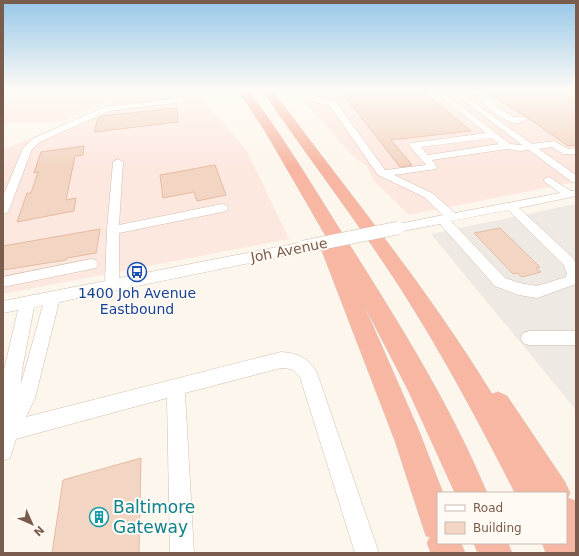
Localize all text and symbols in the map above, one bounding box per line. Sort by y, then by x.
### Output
street label: Joh Avenue [248,235,329,265]
bus stop icon: 1400 Joh Avenue Eastbound [126,261,148,283]
place label: 1400 Joh Avenue Eastbound [78,285,196,317]
legend [437,492,567,544]
place label: Baltimore Gateway [113,497,195,537]
text: Road [473,501,503,515]
north arrow [12,504,52,544]
building icon: Baltimore Gateway [88,506,110,528]
text: Building [473,521,522,535]
text: N [31,523,47,539]

